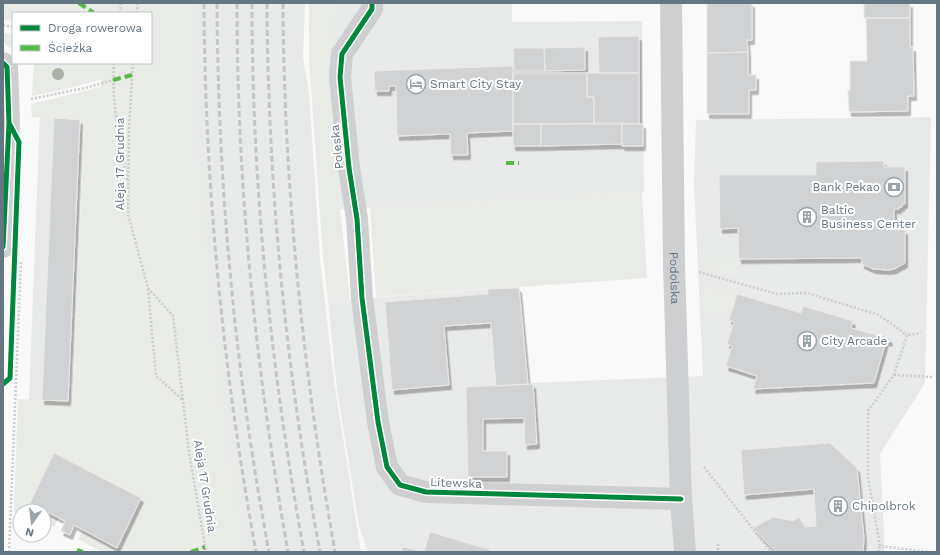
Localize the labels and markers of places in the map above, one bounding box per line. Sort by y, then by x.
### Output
hotel icon: Smart City Stay [405,73,427,95]
place label: Smart City Stay [430,77,522,91]
bank icon: Bank Pekao [883,176,905,198]
place label: Bank Pekao [812,180,880,194]
place label: Baltic Business Center [821,203,916,231]
building icon: Baltic Business Center [796,206,818,228]
building icon: City Arcade [796,330,818,352]
place label: City Arcade [821,334,888,348]
building icon: Chipolbrok [827,495,849,517]
place label: Chipolbrok [852,499,916,513]

